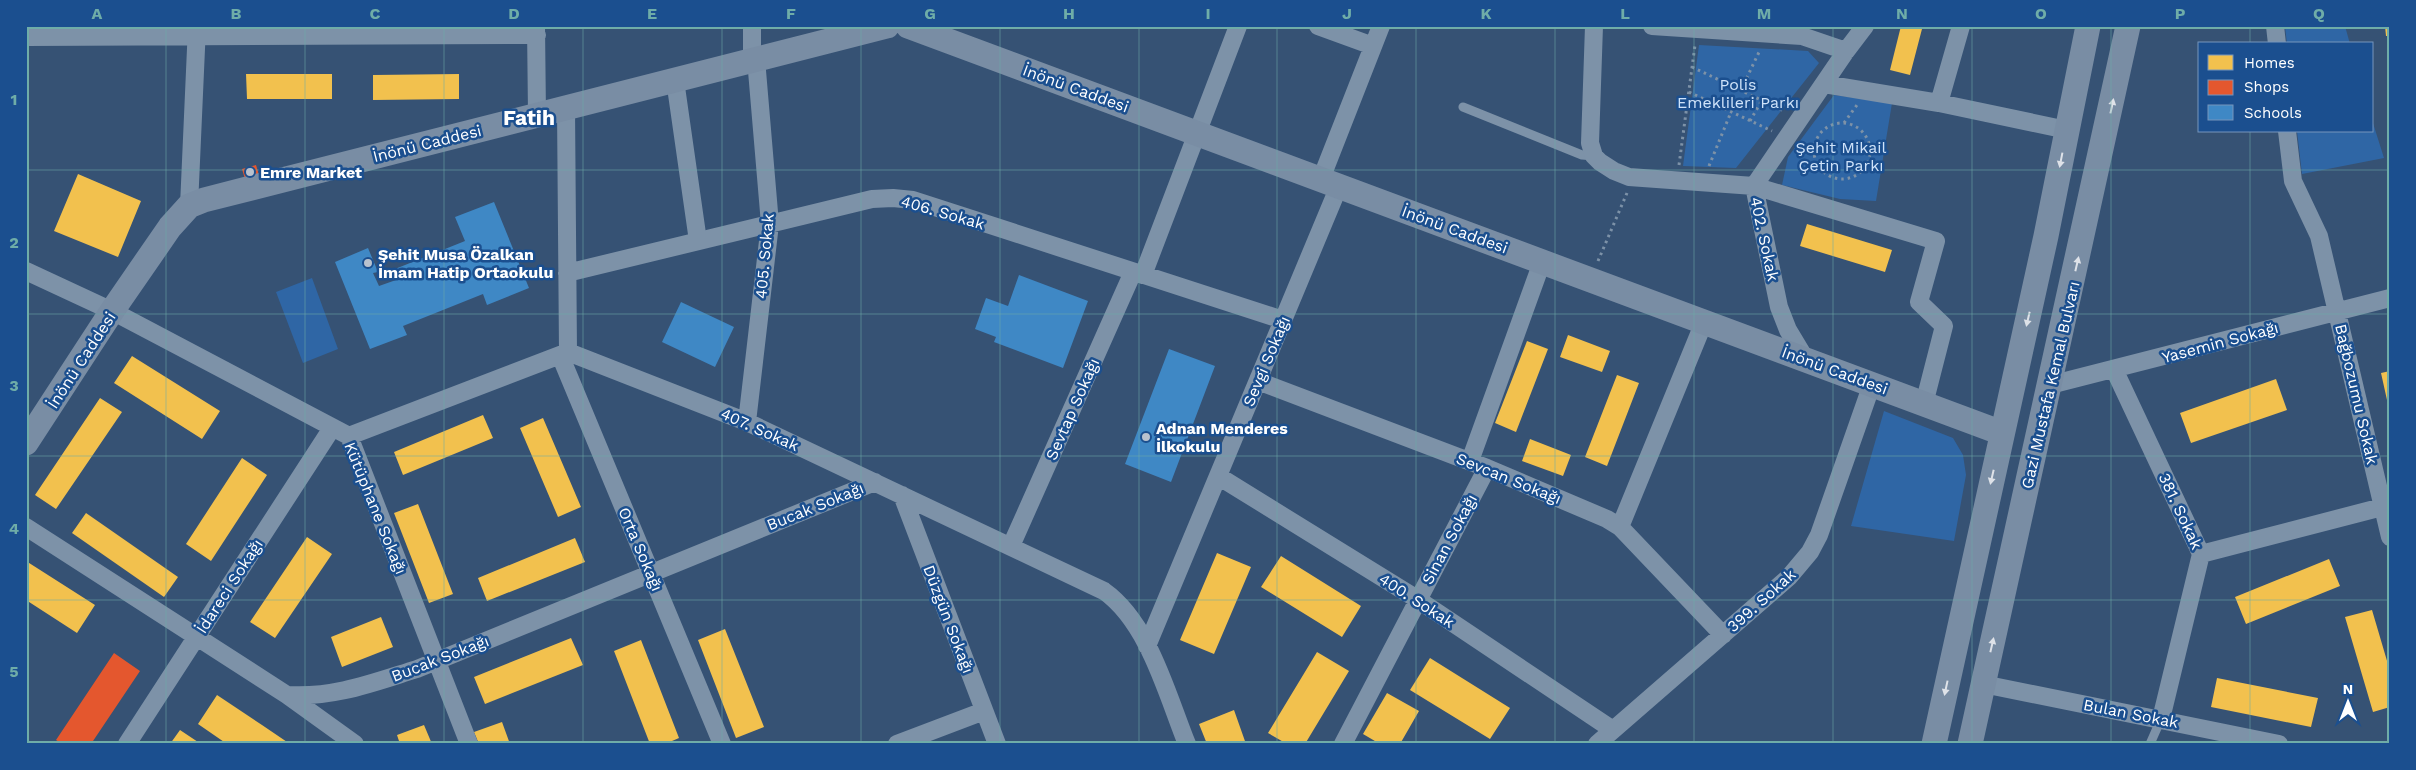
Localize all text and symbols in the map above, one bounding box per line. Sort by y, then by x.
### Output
text: A [92,4,103,23]
text: B [231,4,242,23]
text: C [370,4,381,23]
text: D [508,4,520,23]
text: E [647,4,657,23]
text: F [786,4,796,23]
text: G [924,4,936,23]
text: H [1063,4,1075,23]
text: I [1205,4,1211,23]
text: J [1342,4,1352,23]
text: K [1480,4,1492,23]
text: L [1620,4,1630,23]
text: M [1757,4,1771,23]
text: N [1896,4,1908,23]
text: O [2035,4,2047,23]
text: P [2175,4,2186,23]
text: Q [2313,4,2325,23]
legend [2198,42,2374,132]
text: Homes [2244,54,2295,72]
street label: İnönü Caddesi [1020,60,1131,116]
park label: Polis Emeklileri Parkı [1677,75,1799,112]
text: Shops [2244,78,2289,96]
text: 1 [11,90,17,109]
one-way arrow [2108,98,2116,113]
text: Schools [2244,104,2302,122]
district label: Fatih [503,105,555,130]
street label: İnönü Caddesi [371,121,483,166]
park label: Şehit Mikail Çetin Parkı [1796,138,1887,175]
one-way arrow [2057,152,2065,168]
place label: Emre Market [260,163,362,182]
marker: Emre Market [244,166,256,178]
street label: 406. Sokak [899,191,987,233]
street label: 402. Sokak [1746,195,1783,283]
street label: İnönü Caddesi [1399,201,1510,257]
street label: 405. Sokak [751,213,778,300]
text: 2 [9,233,19,252]
place label: Şehit Musa Özalkan İmam Hatip Ortaokulu [378,245,553,282]
one-way arrow [2073,256,2081,272]
marker: Şehit Musa Özalkan İmam Hatip Ortaokulu [362,257,374,269]
street label: Gazi Mustafa Kemal Bulvarı [2017,280,2084,491]
street label: İnönü Caddesi [43,308,120,412]
one-way arrow [2024,311,2032,326]
street label: Sevgi Sokağı [1239,313,1294,409]
street label: Yasemin Sokağı [2160,318,2281,367]
street label: Bağbozumu Sokak [2331,322,2382,466]
street label: İnönü Caddesi [1779,342,1890,398]
street label: Sevtap Sokağı [1042,355,1103,463]
text: 3 [9,376,19,395]
street label: 407. Sokak [718,404,802,455]
place label: Adnan Menderes İlkokulu [1156,419,1288,456]
marker: Adnan Menderes İlkokulu [1140,431,1152,443]
street label: Kütüphane Sokağı [340,439,411,577]
street label: Sevcan Sokağı [1454,449,1564,508]
one-way arrow [1988,470,1996,485]
street label: 381. Sokak [2155,470,2206,552]
street label: Bucak Sokağı [764,478,867,535]
street label: Sinan Sokağı [1418,491,1481,588]
street label: Orta Sokağı [614,504,667,594]
text: 4 [9,519,19,538]
street label: İdareci Sokağı [192,536,267,637]
street label: Düzgün Sokağı [919,562,978,676]
street label: 399. Sokak [1723,565,1799,636]
street label: 400. Sokak [1376,569,1458,632]
street label: Bucak Sokağı [389,631,492,686]
one-way arrow [1988,637,1996,653]
text: 5 [9,662,19,681]
north arrow [2324,678,2374,728]
one-way arrow [1942,680,1950,696]
text: N [2343,681,2353,697]
street label: Bulan Sokak [2082,695,2180,732]

